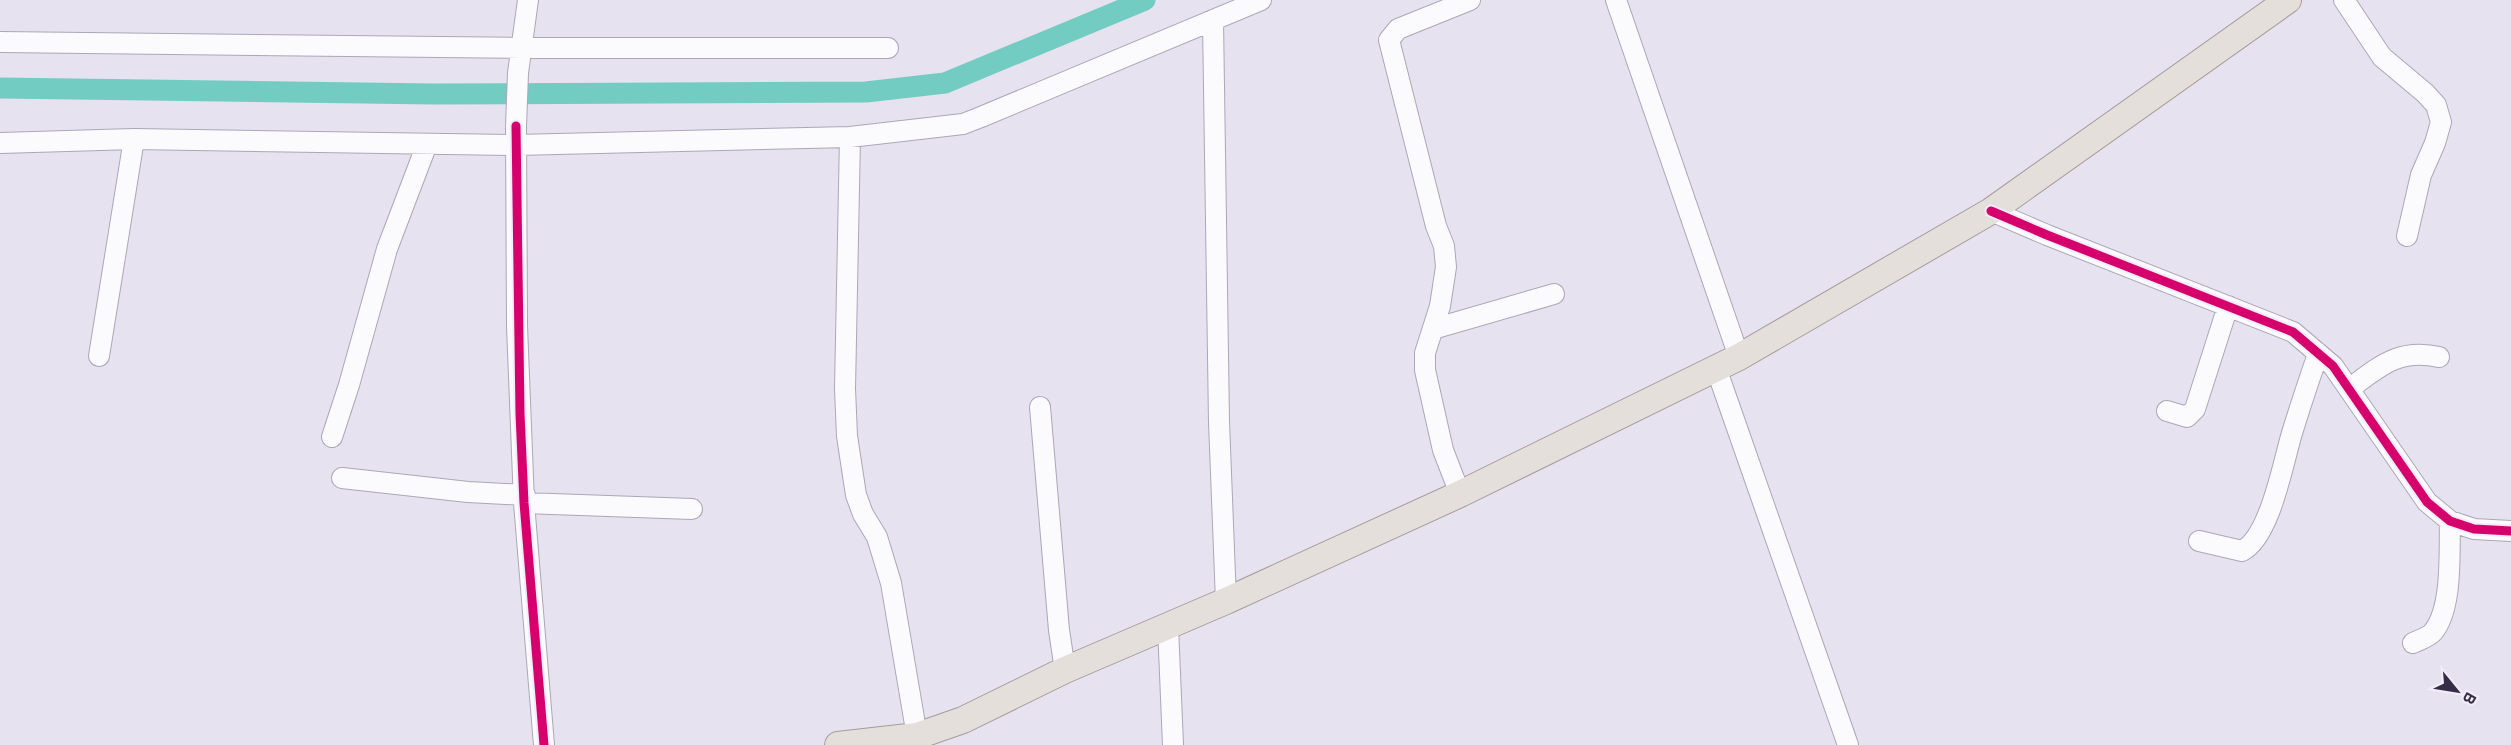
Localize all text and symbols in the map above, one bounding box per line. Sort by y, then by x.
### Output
north arrow [2427,661,2487,721]
text: B [2457,688,2480,707]

